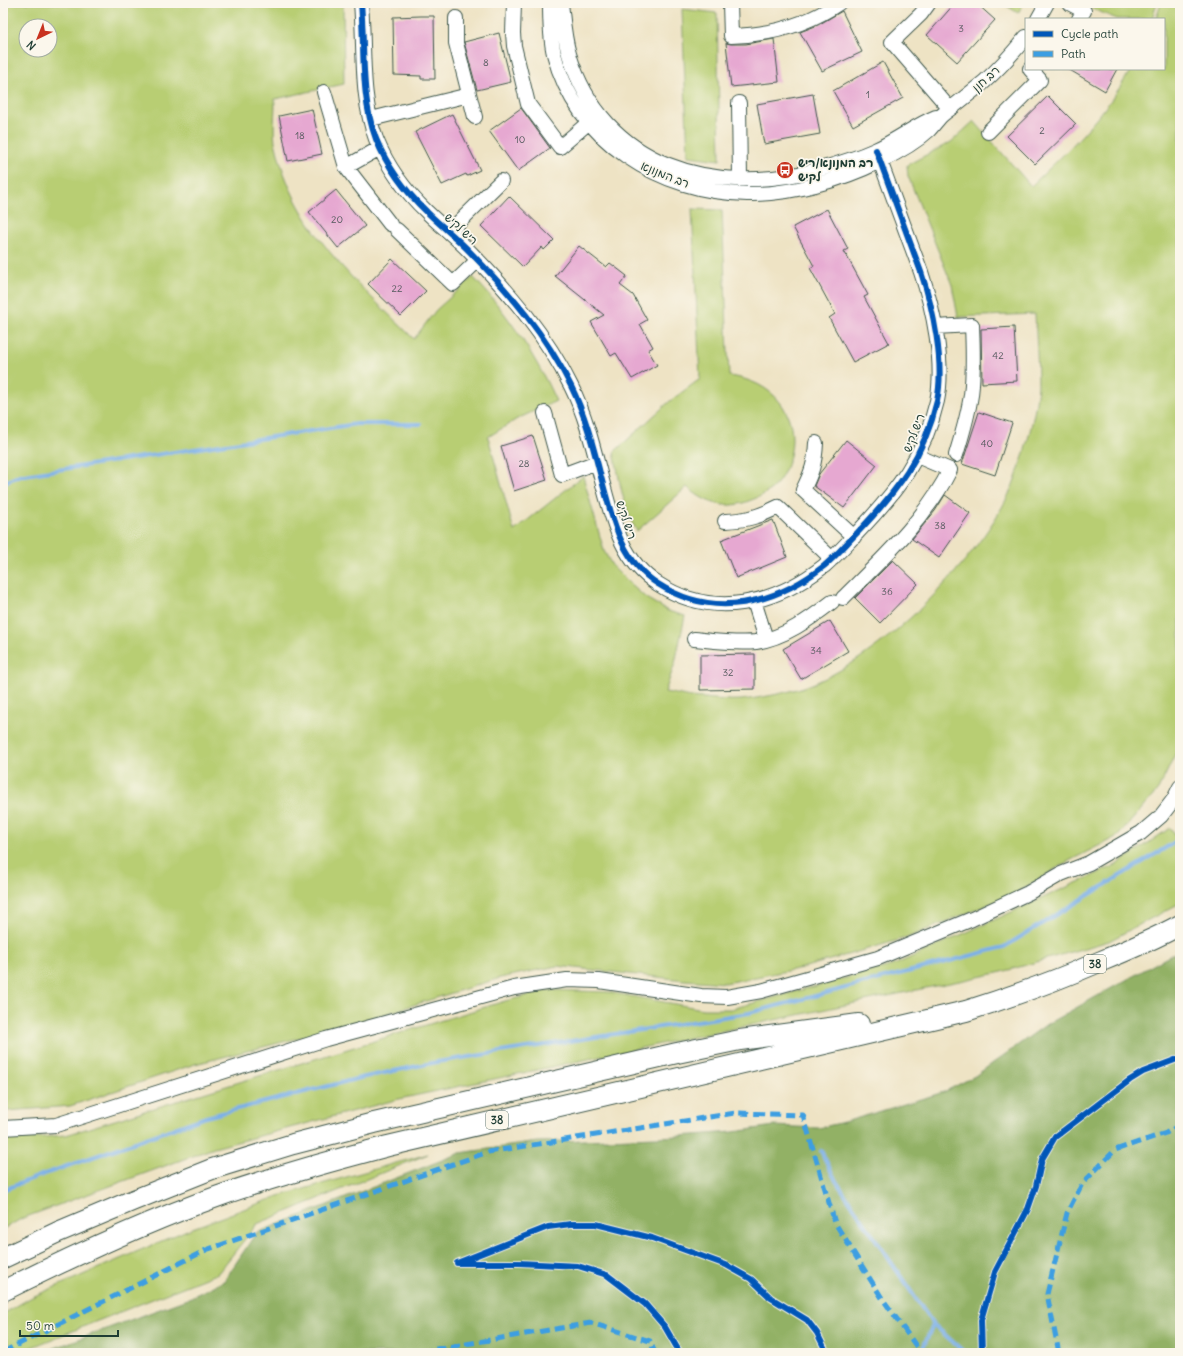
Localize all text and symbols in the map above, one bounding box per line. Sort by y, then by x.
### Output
north arrow [18,18,58,58]
legend [1025,18,1165,70]
house number: 3 [958,22,964,35]
text: Cycle path [1061,26,1118,41]
text: N [24,38,39,53]
text: Path [1061,46,1086,61]
house number: 8 [483,56,489,69]
street label: רב חנן [969,62,1003,95]
house number: 1 [866,88,870,101]
house number: 2 [1039,124,1045,137]
house number: 18 [295,129,305,142]
house number: 10 [515,133,525,146]
place label: רב המנונא/ריש לקיש [798,155,873,184]
street label: רב המנונא [639,158,692,191]
bus stop icon: רב המנונא/ריש לקיש [775,160,795,180]
street label: ריש לקיש [442,209,481,248]
house number: 20 [331,213,343,226]
house number: 22 [392,282,403,295]
house number: 42 [992,349,1004,362]
street label: ריש לקיש [899,411,928,454]
house number: 40 [981,437,993,450]
house number: 28 [518,457,530,470]
street label: ריש לקיש [613,498,640,541]
house number: 38 [934,519,946,532]
house number: 36 [881,585,893,598]
house number: 34 [810,644,822,657]
house number: 32 [722,666,734,679]
road number: 38 [1084,955,1106,973]
road number: 38 [486,1111,508,1129]
scale bar [20,1312,118,1338]
text: 50 m [26,1318,55,1333]

